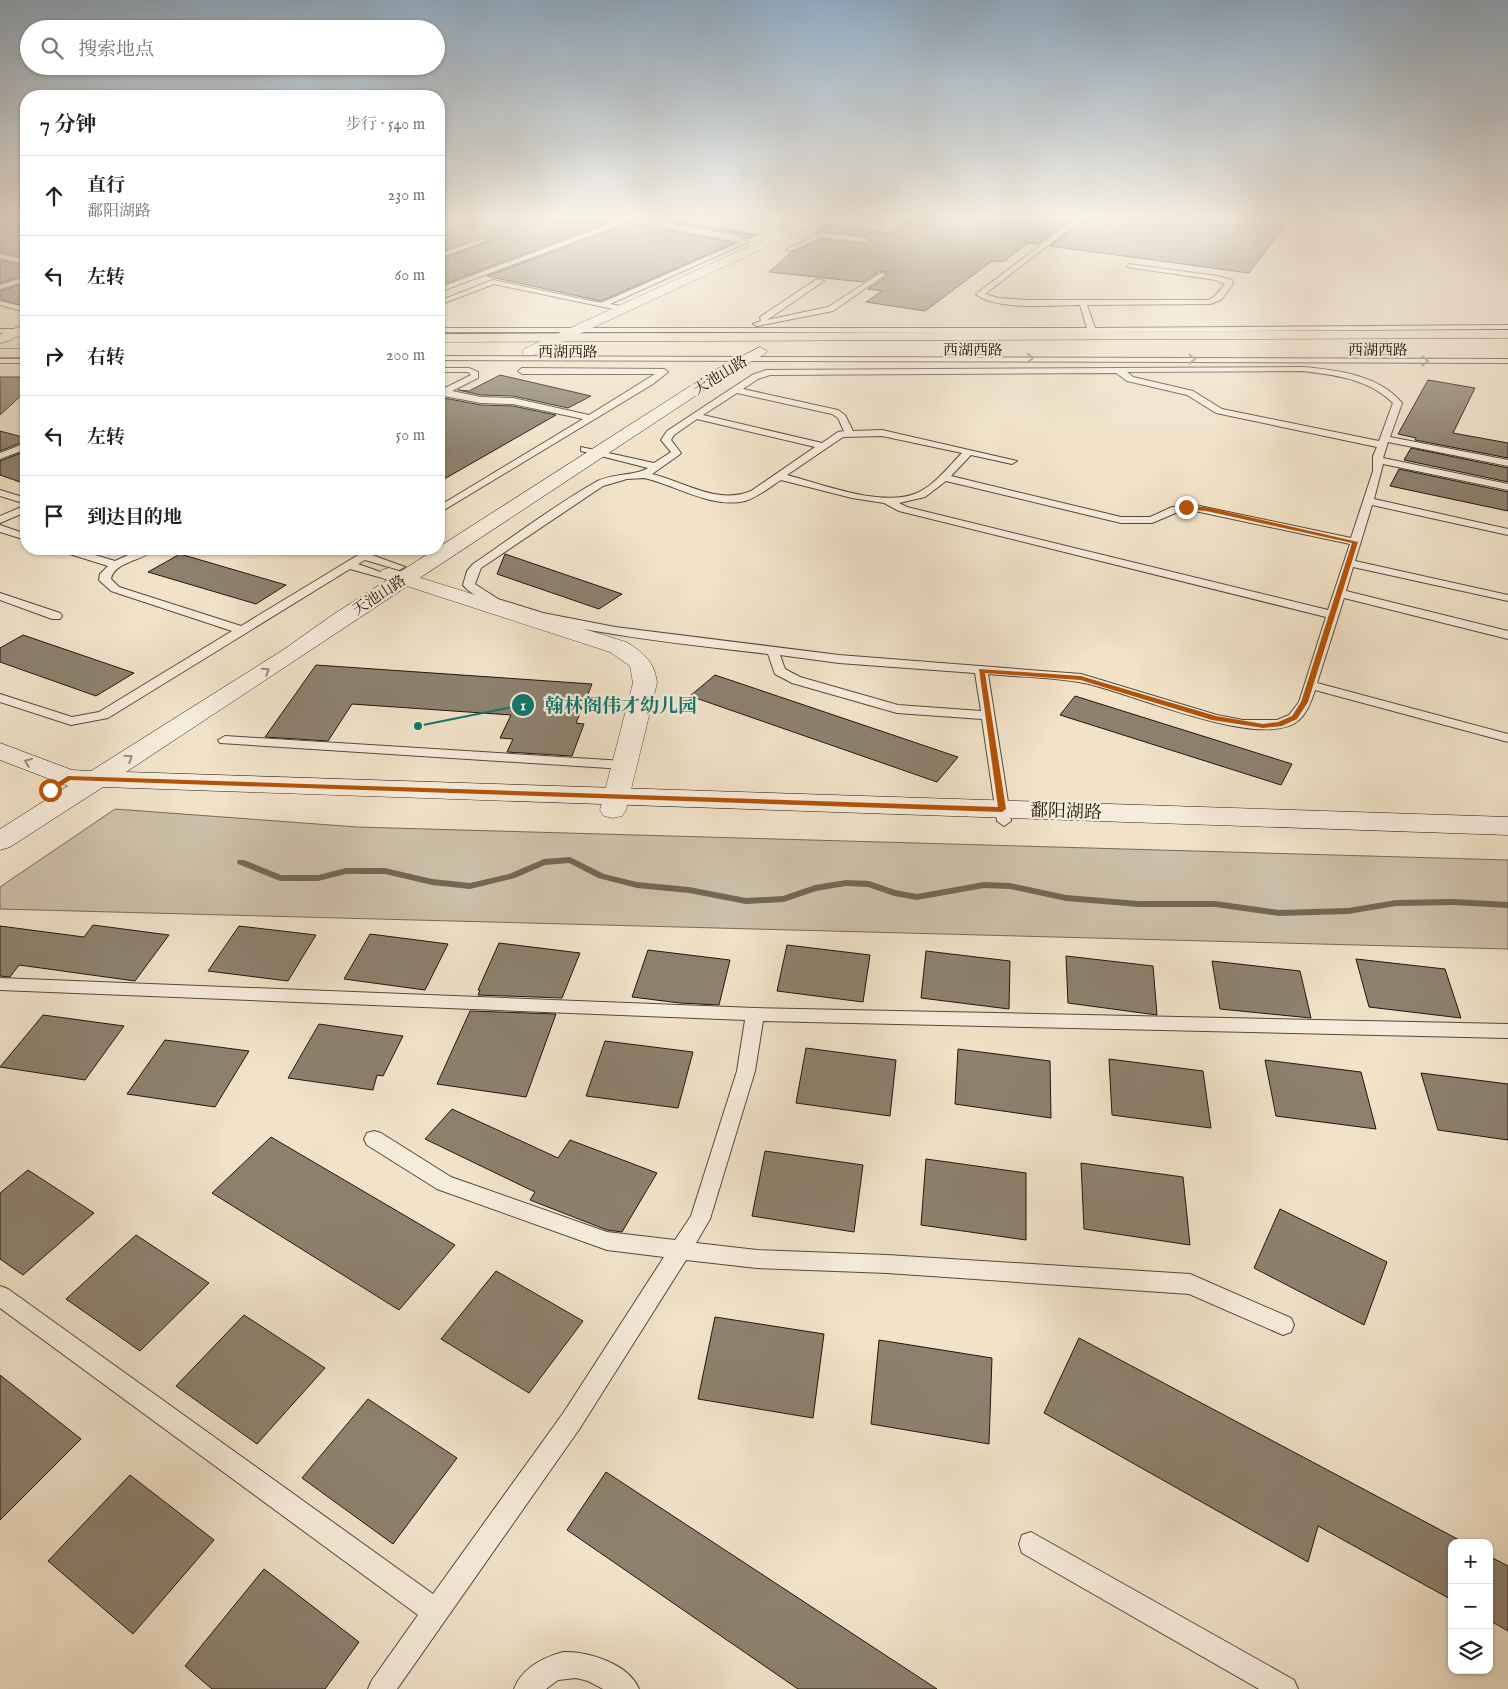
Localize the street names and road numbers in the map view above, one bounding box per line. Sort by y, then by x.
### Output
street label: 西湖西路 [943,341,1003,360]
street label: 西湖西路 [1348,341,1408,360]
street label: 西湖西路 [538,343,598,362]
street label: 天池山路 [690,352,751,399]
street label: 天池山路 [349,571,410,620]
street label: 鄱阳湖路 [1030,800,1102,825]

